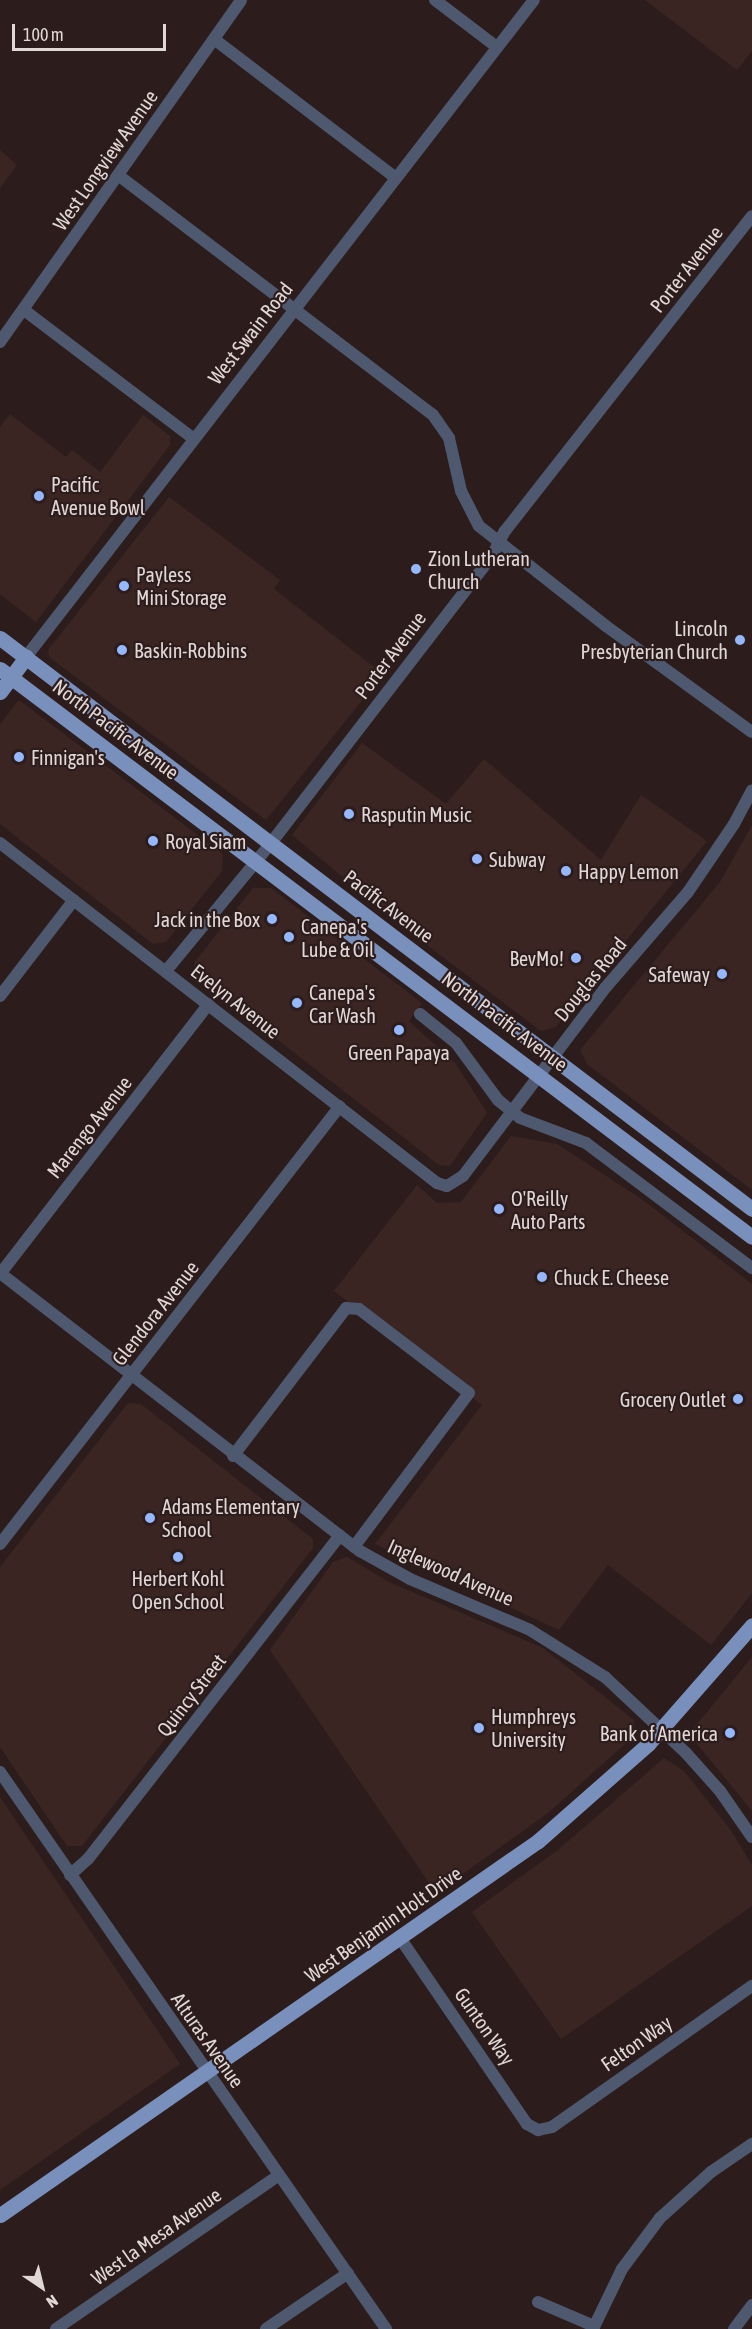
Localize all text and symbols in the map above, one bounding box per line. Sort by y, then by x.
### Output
scale bar [15,12,170,50]
text: 100 m [23,24,64,45]
street label: West Longview Avenue [48,85,162,235]
street label: Porter Avenue [645,221,727,317]
street label: West Swain Road [203,277,297,389]
place label: Pacific Avenue Bowl [51,472,145,519]
marker: Pacific Avenue Bowl [32,489,46,503]
place label: Zion Lutheran Church [428,546,530,593]
place label: Payless Mini Storage [136,562,226,609]
marker: Zion Lutheran Church [409,562,423,576]
marker: Payless Mini Storage [117,579,131,593]
street label: Porter Avenue [349,607,431,703]
place label: Lincoln Presbyterian Church [580,616,728,663]
marker: Lincoln Presbyterian Church [733,633,747,647]
place label: Baskin-Robbins [134,638,247,662]
marker: Baskin-Robbins [115,643,129,657]
street label: North Pacific Avenue [48,674,184,784]
place label: Finnigan's [31,745,105,769]
marker: Finnigan's [12,750,26,764]
place label: Rasputin Music [361,802,471,826]
marker: Rasputin Music [342,807,356,821]
place label: Royal Siam [165,829,246,853]
marker: Royal Siam [146,834,160,848]
place label: Subway [489,847,546,871]
marker: Subway [470,852,484,866]
place label: Happy Lemon [578,859,679,883]
street label: Pacific Avenue [339,864,439,948]
marker: Happy Lemon [559,864,573,878]
place label: Jack in the Box [154,907,260,931]
marker: Jack in the Box [265,912,279,926]
place label: Canepa's Lube & Oil [301,914,374,961]
marker: Canepa's Lube & Oil [282,930,296,944]
street label: Douglas Road [549,932,631,1026]
place label: BevMo! [509,946,564,970]
marker: BevMo! [569,951,583,965]
street label: Evelyn Avenue [187,959,285,1043]
place label: Safeway [649,962,710,986]
street label: North Pacific Avenue [437,966,573,1076]
marker: Safeway [715,967,729,981]
place label: Canepa's Car Wash [309,980,376,1027]
marker: Canepa's Car Wash [290,996,304,1010]
marker: Green Papaya [392,1023,406,1037]
place label: Green Papaya [348,1040,450,1064]
street label: Marengo Avenue [42,1071,136,1183]
place label: O'Reilly Auto Parts [511,1186,585,1233]
marker: O'Reilly Auto Parts [492,1202,506,1216]
street label: Glendora Avenue [107,1256,203,1370]
place label: Chuck E. Cheese [554,1265,669,1289]
marker: Chuck E. Cheese [535,1270,549,1284]
place label: Grocery Outlet [620,1387,726,1411]
marker: Grocery Outlet [731,1392,745,1406]
place label: Adams Elementary School [162,1494,300,1541]
marker: Adams Elementary School [143,1511,157,1525]
street label: Inglewood Avenue [384,1533,518,1611]
marker: Herbert Kohl Open School [171,1550,185,1564]
place label: Herbert Kohl Open School [131,1566,225,1613]
street label: Quincy Street [151,1649,231,1741]
place label: Humphreys University [491,1704,576,1751]
marker: Humphreys University [472,1721,486,1735]
place label: Bank of America [600,1721,718,1745]
marker: Bank of America [723,1726,737,1740]
street label: West Benjamin Holt Drive [300,1861,466,1987]
street label: Gunton Way [450,1983,520,2069]
street label: Alturas Avenue [166,1988,250,2092]
street label: Felton Way [596,2010,676,2076]
street label: West la Mesa Avenue [87,2182,225,2290]
north arrow [12,2257,72,2317]
text: N [43,2292,61,2312]

